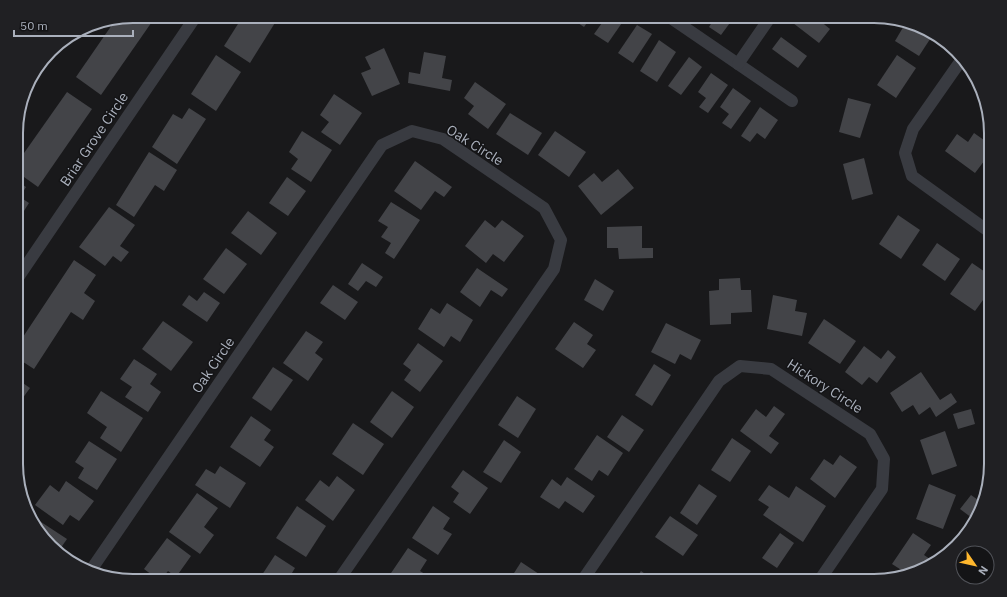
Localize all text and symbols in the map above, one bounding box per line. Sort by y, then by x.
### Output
scale bar [14,12,133,38]
text: 50 m [20,18,48,33]
street label: Briar Grove Circle [56,88,132,190]
street label: Oak Circle [443,120,507,170]
street label: Oak Circle [188,333,238,397]
street label: Hickory Circle [784,355,867,417]
north arrow [955,545,995,585]
text: N [975,563,991,578]

